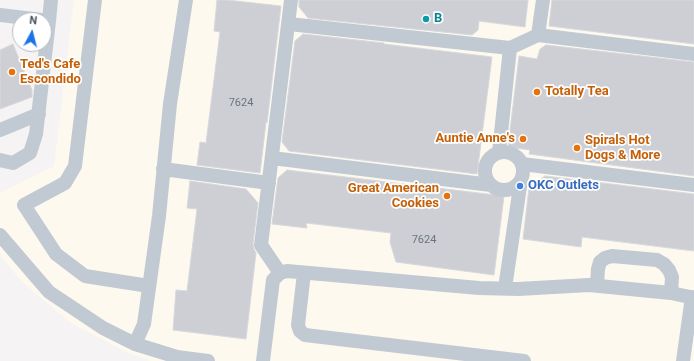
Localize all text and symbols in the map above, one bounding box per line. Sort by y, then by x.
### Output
place label: B [434,11,442,27]
north arrow [12,12,52,52]
text: N [29,14,38,28]
marker: B [421,14,431,24]
place label: Ted's Cafe Escondido [20,57,81,88]
marker: Ted's Cafe Escondido [7,67,17,77]
place label: Totally Tea [545,84,609,100]
marker: Totally Tea [532,87,542,97]
house number: 7624 [229,96,253,110]
place label: Auntie Anne's [435,131,515,147]
place label: Spirals Hot Dogs & More [585,133,660,164]
marker: Auntie Anne's [518,134,528,144]
marker: Spirals Hot Dogs & More [572,143,582,153]
place label: OKC Outlets [528,178,599,194]
place label: Great American Cookies [348,181,439,212]
marker: OKC Outlets [515,181,525,191]
marker: Great American Cookies [442,191,452,201]
house number: 7624 [412,233,436,247]

